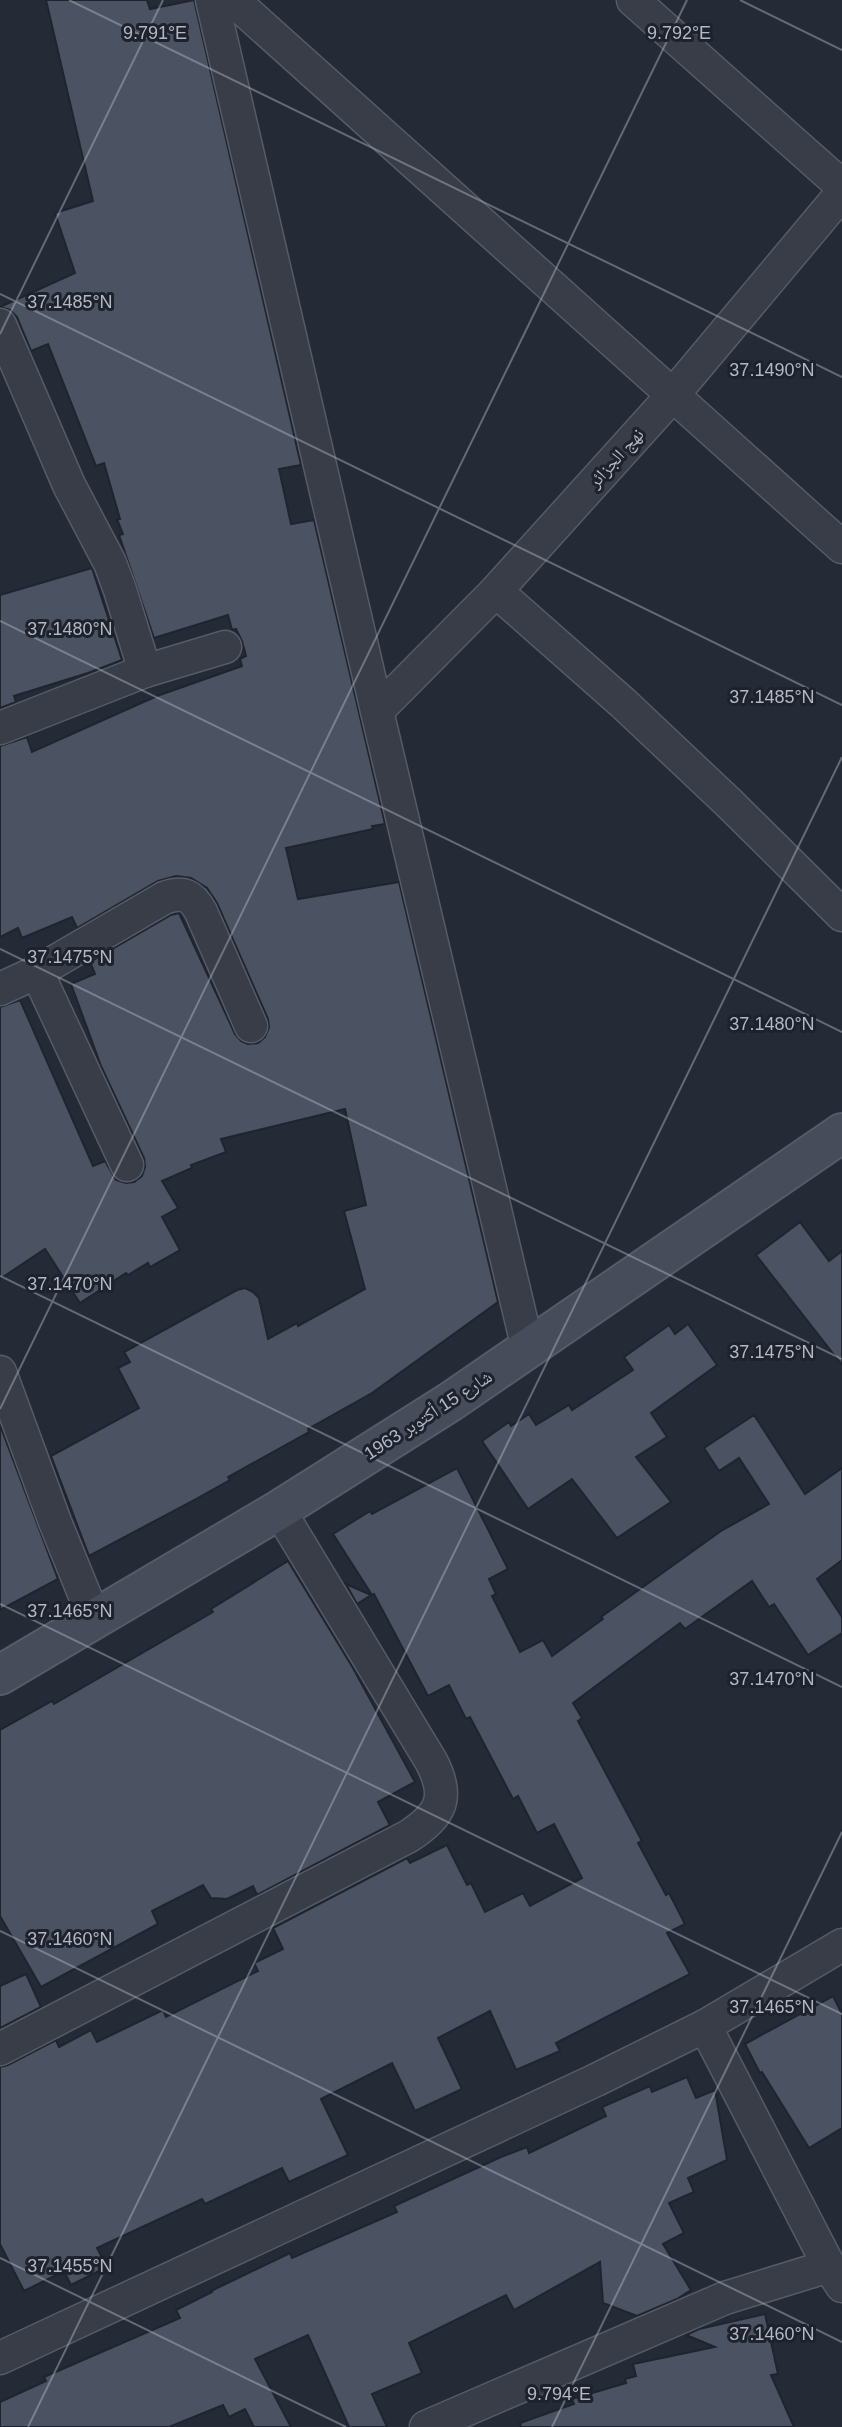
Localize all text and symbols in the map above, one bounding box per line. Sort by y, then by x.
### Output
text: 9.791°E [123,23,187,43]
text: 9.792°E [647,23,711,43]
text: 37.1485°N [27,292,113,312]
text: 37.1490°N [729,360,815,380]
street label: نهج الجزائر [584,424,649,494]
text: 37.1480°N [27,619,113,639]
text: 37.1485°N [729,687,815,707]
text: 37.1475°N [27,947,113,967]
text: 37.1480°N [729,1014,815,1034]
text: 37.1470°N [27,1274,113,1294]
text: 37.1475°N [729,1342,815,1362]
street label: شارع 15 أكتوبر 1963 [360,1366,496,1465]
text: 37.1465°N [27,1601,113,1621]
text: 37.1470°N [729,1669,815,1689]
text: 37.1460°N [27,1929,113,1949]
text: 37.1465°N [729,1997,815,2017]
text: 37.1455°N [27,2256,113,2276]
text: 37.1460°N [729,2324,815,2344]
text: 9.794°E [527,2384,591,2404]

